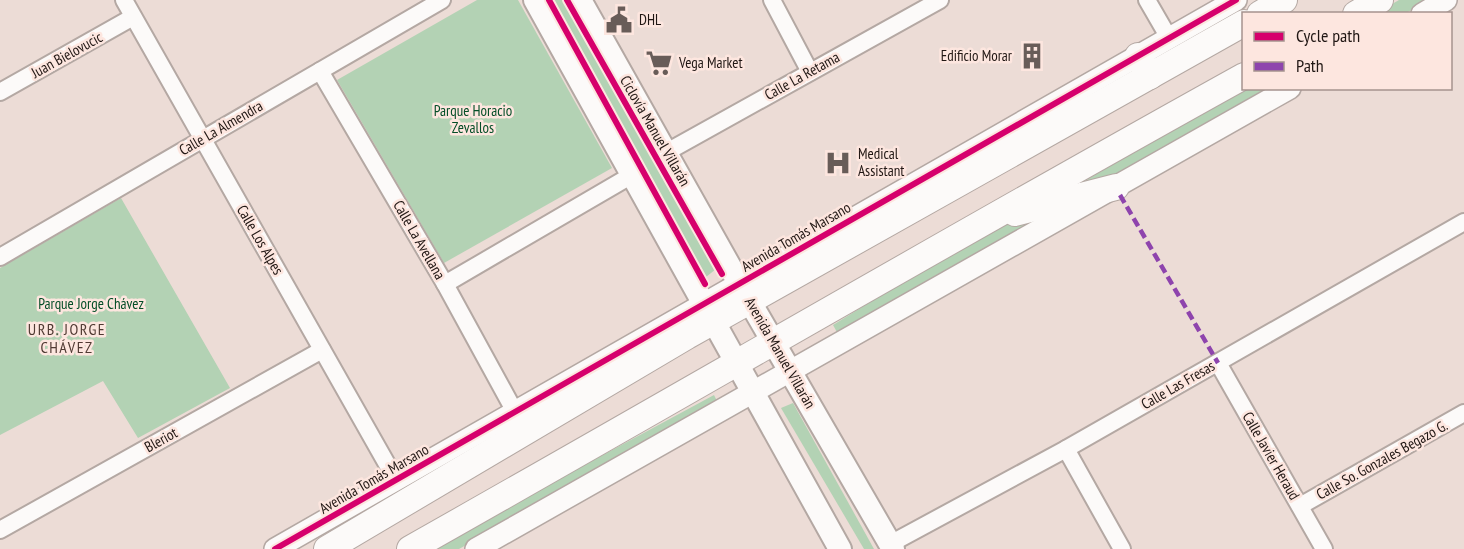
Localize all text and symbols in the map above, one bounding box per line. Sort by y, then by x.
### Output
public building icon: DHL [604,5,634,35]
place label: DHL [639,10,662,29]
legend [1242,12,1452,90]
text: Cycle path [1296,24,1360,47]
street label: Juan Bielovucic [27,27,106,82]
building icon: Edificio Morar [1017,41,1047,71]
place label: Edificio Morar [941,46,1013,65]
street label: Calle La Retama [761,47,843,104]
supermarket icon: Vega Market [644,48,674,78]
place label: Vega Market [678,53,743,72]
text: Path [1296,54,1324,77]
street label: Ciclovía Manuel Villarán [616,72,695,189]
street label: Calle La Almendra [175,96,266,159]
park label: Parque Horacio Zevallos [434,101,512,137]
place label: Medical Assistant [858,144,904,180]
hospital icon: Medical Assistant [823,148,853,178]
street label: Calle La Avellana [389,197,450,283]
street label: Avenida Tomás Marsano [738,198,854,276]
street label: Calle Los Alpes [233,202,288,278]
park label: Parque Jorge Chávez [38,294,144,313]
street label: Avenida Manuel Villarán [741,294,820,412]
district label: URB. JORGE CHÁVEZ [28,319,106,357]
street label: Calle Las Fresas [1138,356,1218,413]
street label: Calle Javier Heraud [1239,408,1304,503]
street label: Calle So. Gonzales Begazo G. [1313,415,1451,504]
street label: Bleriot [141,423,181,456]
street label: Avenida Tomás Marsano [316,440,432,518]

